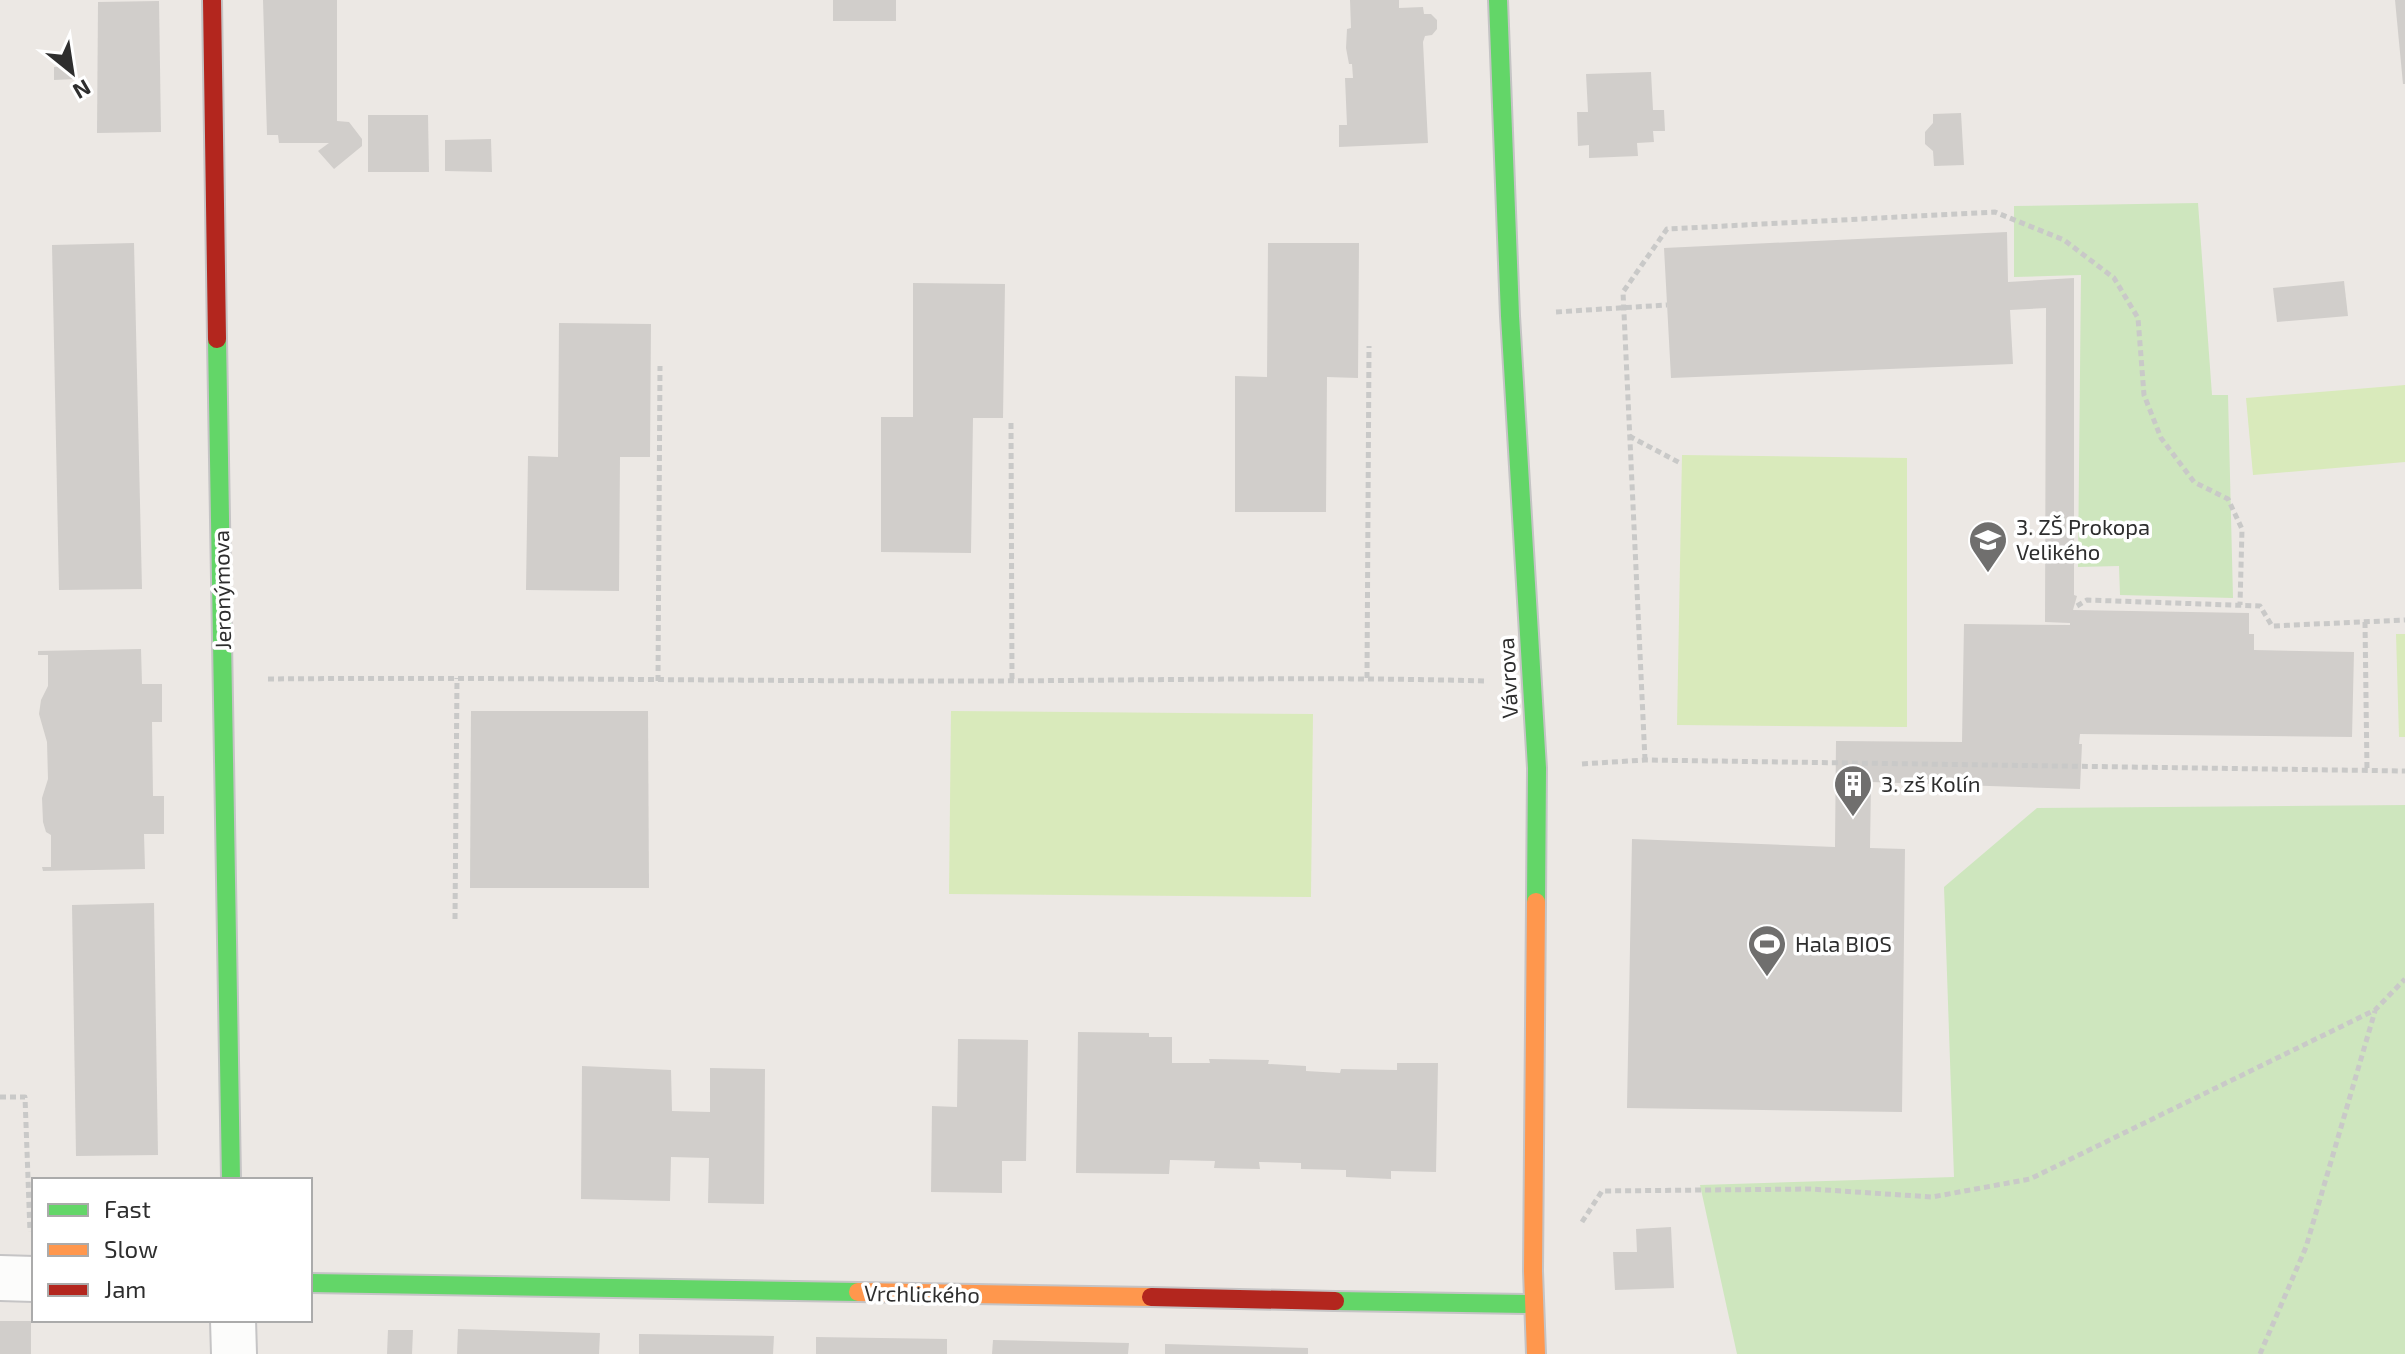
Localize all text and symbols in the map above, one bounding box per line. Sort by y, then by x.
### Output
north arrow [32,32,112,112]
text: N [69,75,96,105]
place label: 3. ZŠ Prokopa Velikého [2016,513,2150,564]
school or university icon: 3. ZŠ Prokopa Velikého [1967,519,2009,574]
street label: Jeronýmova [207,530,235,650]
street label: Vávrova [1492,637,1522,719]
building icon: 3. zš Kolín [1832,763,1874,818]
place label: 3. zš Kolín [1881,770,1980,796]
sports icon: Hala BIOS [1746,923,1788,978]
place label: Hala BIOS [1795,930,1892,956]
legend [32,1178,312,1322]
text: Fast [104,1194,151,1223]
text: Slow [104,1234,158,1263]
text: Jam [104,1274,146,1303]
street label: Vrchlického [864,1279,980,1307]

